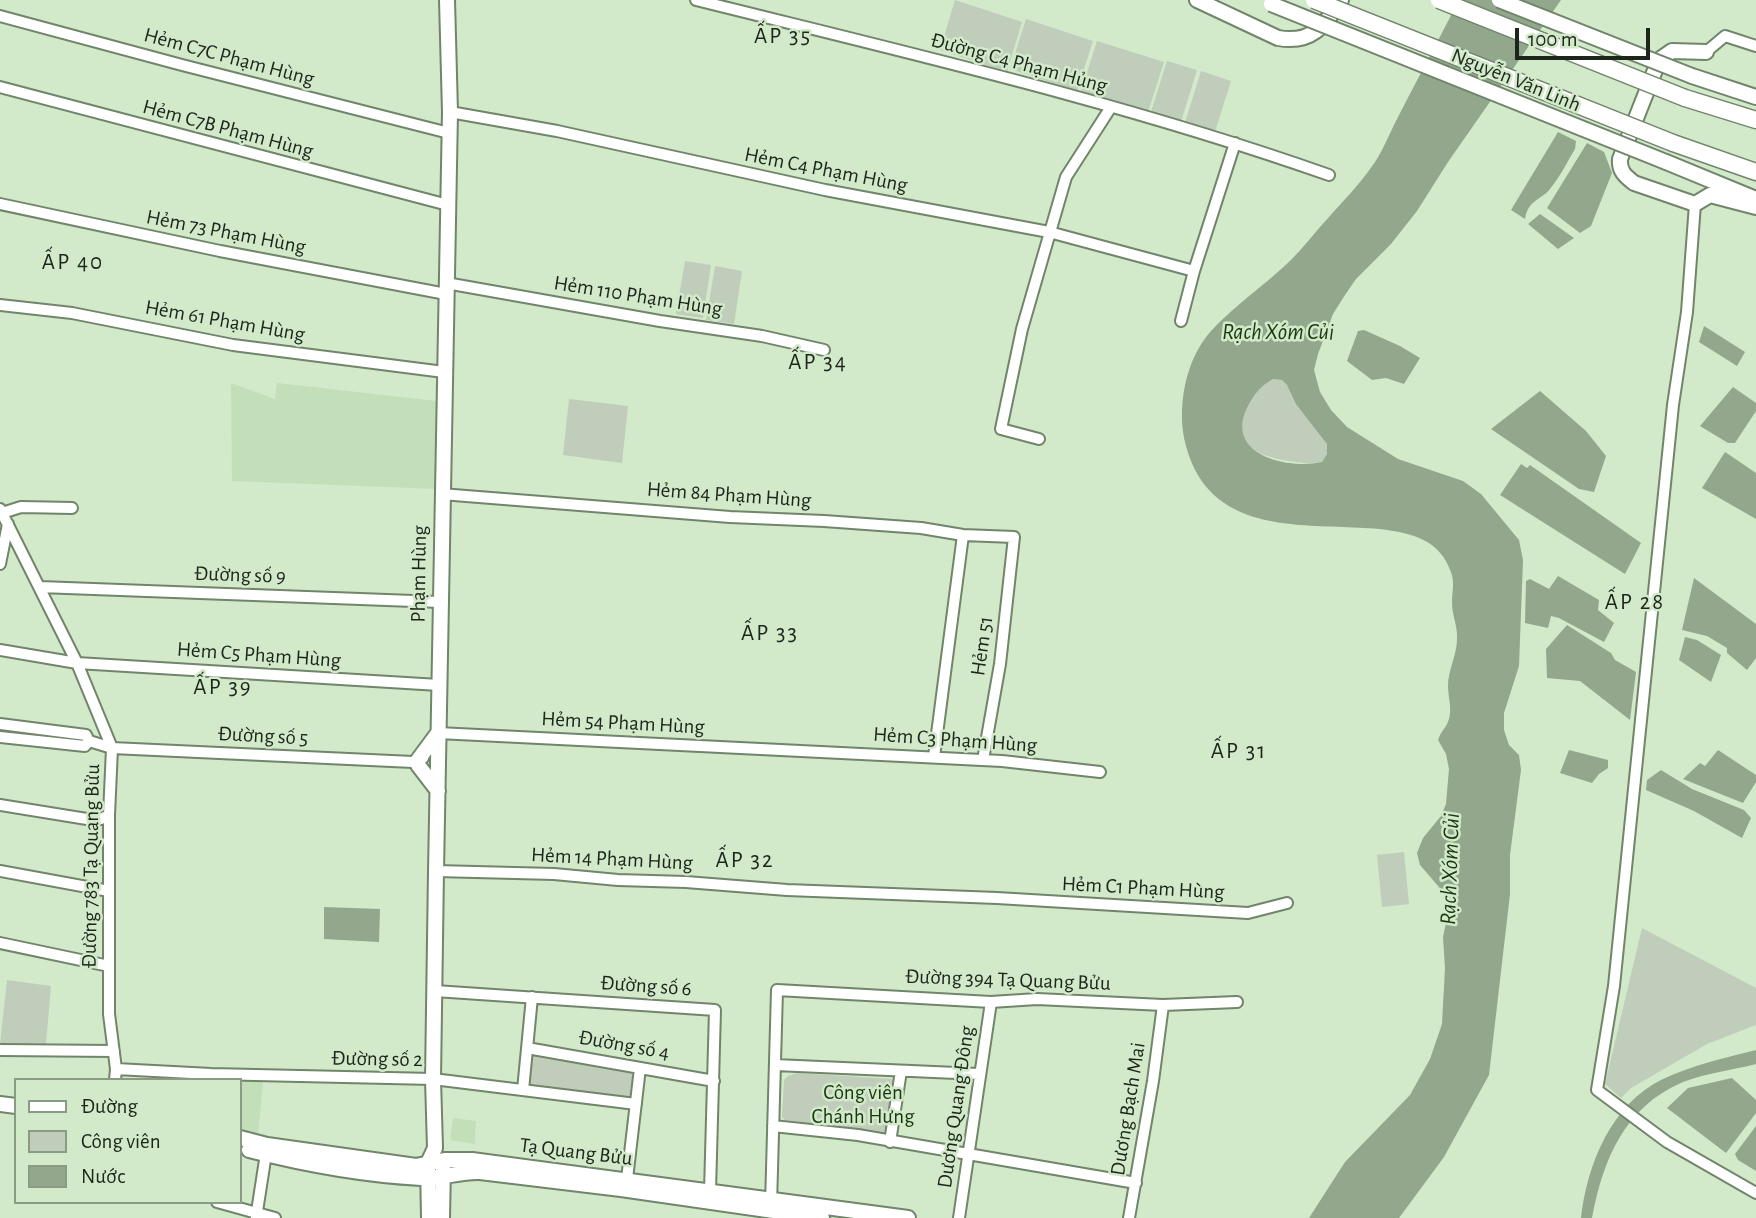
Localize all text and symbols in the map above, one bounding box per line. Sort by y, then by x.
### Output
scale bar [1518,14,1653,58]
street label: Hẻm C7C Phạm Hùng [141,22,317,92]
district label: ẤP 35 [755,22,811,50]
street label: Đường C4 Phạm Hủng [928,27,1110,99]
text: 100 m [1528,29,1578,50]
street label: Nguyễn Văn Linh [1448,43,1584,117]
street label: Hẻm C7B Phạm Hùng [140,94,316,164]
street label: Hẻm C4 Phạm Hùng [742,142,910,198]
street label: Hẻm 73 Phạm Hùng [144,204,308,260]
district label: ẤP 40 [42,248,104,276]
street label: Hẻm 110 Phạm Hùng [552,270,724,322]
street label: Hẻm 61 Phạm Hùng [143,295,307,347]
water label: Rạch Xóm Củi [1222,318,1334,346]
district label: ẤP 34 [789,348,847,376]
street label: Hẻm 84 Phạm Hùng [646,477,812,513]
street label: Phạm Hùng [406,525,432,623]
street label: Đường số 9 [194,561,286,589]
district label: ẤP 28 [1605,588,1665,616]
street label: Hẻm 51 [965,615,999,677]
district label: ẤP 33 [742,619,798,647]
street label: Hẻm C5 Phạm Hùng [176,637,342,673]
district label: ẤP 39 [194,673,252,701]
street label: Hẻm 54 Phạm Hùng [541,706,705,740]
street label: Đường số 5 [217,721,309,751]
street label: Hẻm C3 Phạm Hùng [872,722,1038,758]
district label: ẤP 31 [1211,737,1267,765]
street label: Đường 783 Tạ Quang Bửu [77,764,105,968]
water label: Rạch Xóm Củi [1434,812,1466,926]
street label: Hẻm 14 Phạm Hùng [530,842,694,876]
district label: ẤP 32 [716,846,774,874]
street label: Hẻm C1 Phạm Hùng [1061,871,1225,905]
street label: Đường 394 Tạ Quang Bửu [905,964,1111,996]
street label: Đường số 6 [599,970,693,1002]
street label: Dương Quang Đông [932,1024,980,1190]
street label: Đường số 4 [577,1025,671,1065]
street label: Dương Bạch Mai [1105,1041,1151,1177]
street label: Đường số 2 [331,1046,423,1072]
legend [14,1078,242,1204]
park label: Công viên Chánh Hưng [812,1080,914,1130]
text: Đường [81,1096,138,1117]
text: Công viên [81,1131,161,1152]
street label: Tạ Quang Bửu [518,1133,634,1171]
text: Nước [81,1166,125,1187]

